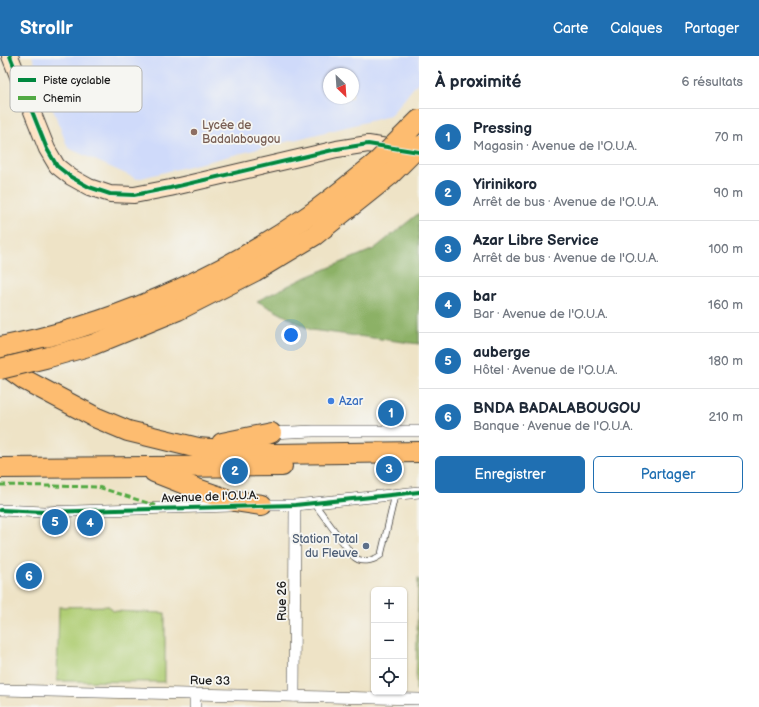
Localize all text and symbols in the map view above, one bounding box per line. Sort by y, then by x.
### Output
text: Strollr [20,17,73,40]
text: Carte [553,20,588,37]
text: Calques [610,20,662,37]
text: Partager [684,20,739,37]
legend [10,66,142,112]
north arrow [323,68,359,104]
text: À proximité [435,72,521,92]
text: Piste cyclable [43,74,111,87]
text: 6 résultats [681,74,743,90]
text: Chemin [43,92,81,105]
place label: Lycée de Badalabougou [202,118,281,147]
text: Pressing [473,119,532,138]
marker: Lycée de Badalabougou [189,127,199,137]
text: 1 [445,129,451,145]
text: 70 m [715,129,743,145]
text: Magasin · Avenue de l'O.U.A. [473,138,637,154]
text: Yirinikoro [473,175,537,194]
text: 2 [444,185,452,201]
text: 90 m [714,185,743,201]
text: Arrêt de bus · Avenue de l'O.U.A. [473,194,659,210]
text: Azar Libre Service [473,231,599,250]
text: 3 [444,241,452,257]
text: 100 m [708,241,743,257]
text: Arrêt de bus · Avenue de l'O.U.A. [473,250,659,266]
text: bar [473,287,496,306]
text: 4 [444,297,452,313]
text: 160 m [708,297,743,313]
text: Bar · Avenue de l'O.U.A. [473,306,608,322]
your location [281,325,301,345]
text: auberge [473,343,530,362]
text: 5 [444,353,452,369]
text: 180 m [708,353,743,369]
text: Hôtel · Avenue de l'O.U.A. [473,362,618,378]
place label: Azar [339,394,364,409]
marker: Azar [326,396,336,406]
pin: 1 [378,398,404,428]
text: BNDA BADALABOUGOU [473,399,641,418]
text: 6 [444,409,452,425]
text: 210 m [709,409,743,425]
text: Banque · Avenue de l'O.U.A. [473,418,633,434]
pin: 3 [376,454,402,484]
pin: 2 [222,456,248,486]
button: Enregistrer [435,456,585,493]
button: Partager [593,456,743,493]
street label: Avenue de l'O.U.A. [161,488,259,506]
pin: 5 [42,507,68,537]
pin: 4 [77,508,103,538]
place label: Station Total du Fleuve [292,532,358,561]
marker: Station Total du Fleuve [361,541,371,551]
pin: 6 [16,561,42,591]
street label: Rue 26 [275,581,290,621]
map controls [371,587,407,695]
button: + [371,587,407,623]
button: − [371,623,407,659]
button: locate [371,659,407,695]
street label: Rue 33 [190,673,230,689]

